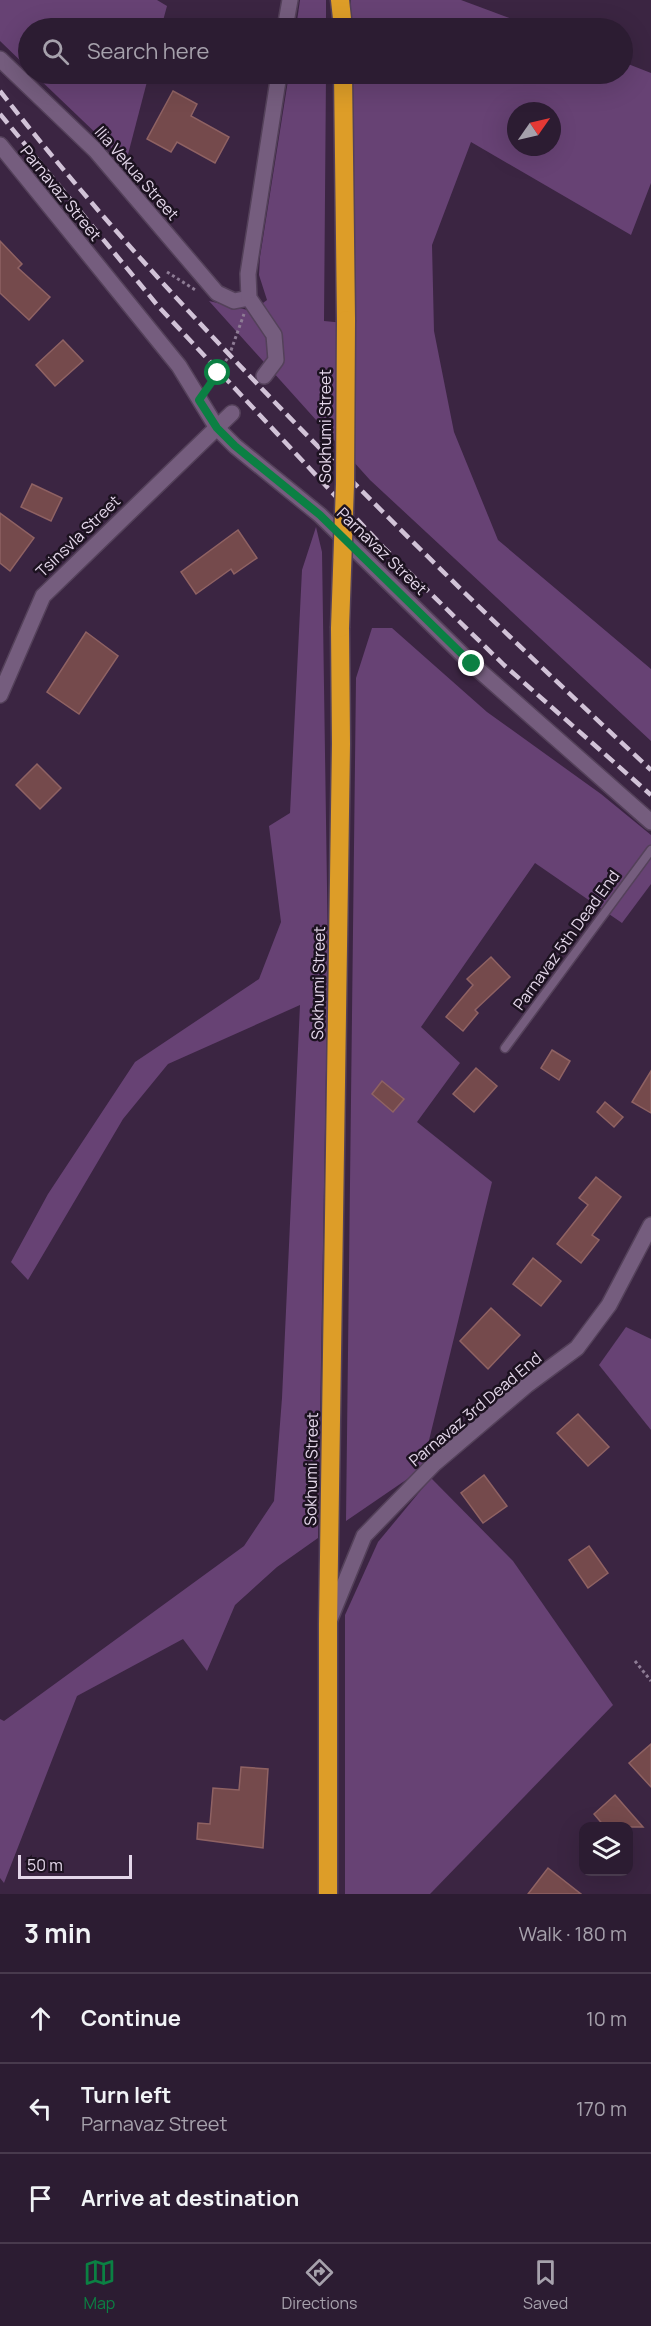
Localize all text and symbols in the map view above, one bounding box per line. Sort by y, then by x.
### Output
search box [18,18,633,84]
icon: search [39,35,72,68]
text: Search here [87,36,209,66]
north arrow [507,102,561,156]
street label: Ilia Vekua Street [90,121,184,225]
street label: Parnavaz Street [16,141,106,245]
route start [204,359,230,385]
street label: Sokhumi Street [314,369,336,483]
street label: Tsinsvla Street [31,490,125,582]
street label: Parnavaz Street [332,502,432,600]
route end [458,650,484,676]
street label: Parnavaz 5th Dead End [508,866,624,1014]
street label: Sokhumi Street [306,926,330,1040]
street label: Parnavaz 3rd Dead End [404,1347,546,1471]
street label: Sokhumi Street [299,1412,323,1526]
map controls [579,1822,633,1876]
button: layers [579,1822,633,1876]
scale bar [18,1852,132,1880]
text: 50 m [27,1854,63,1876]
text: 3 min [24,1915,91,1951]
text: Walk · 180 m [518,1920,627,1947]
icon: ahead [24,2002,57,2035]
text: Continue [81,2003,181,2033]
text: 10 m [586,2005,627,2032]
text: Turn left [81,2080,171,2110]
icon: left [24,2092,57,2125]
text: 170 m [576,2095,627,2122]
text: Parnavaz Street [81,2110,228,2137]
icon: arrive [24,2182,57,2215]
text: Arrive at destination [81,2183,299,2213]
tab: Map [83,2256,116,2314]
tab: Directions [282,2256,357,2314]
tab: Saved [523,2256,568,2314]

